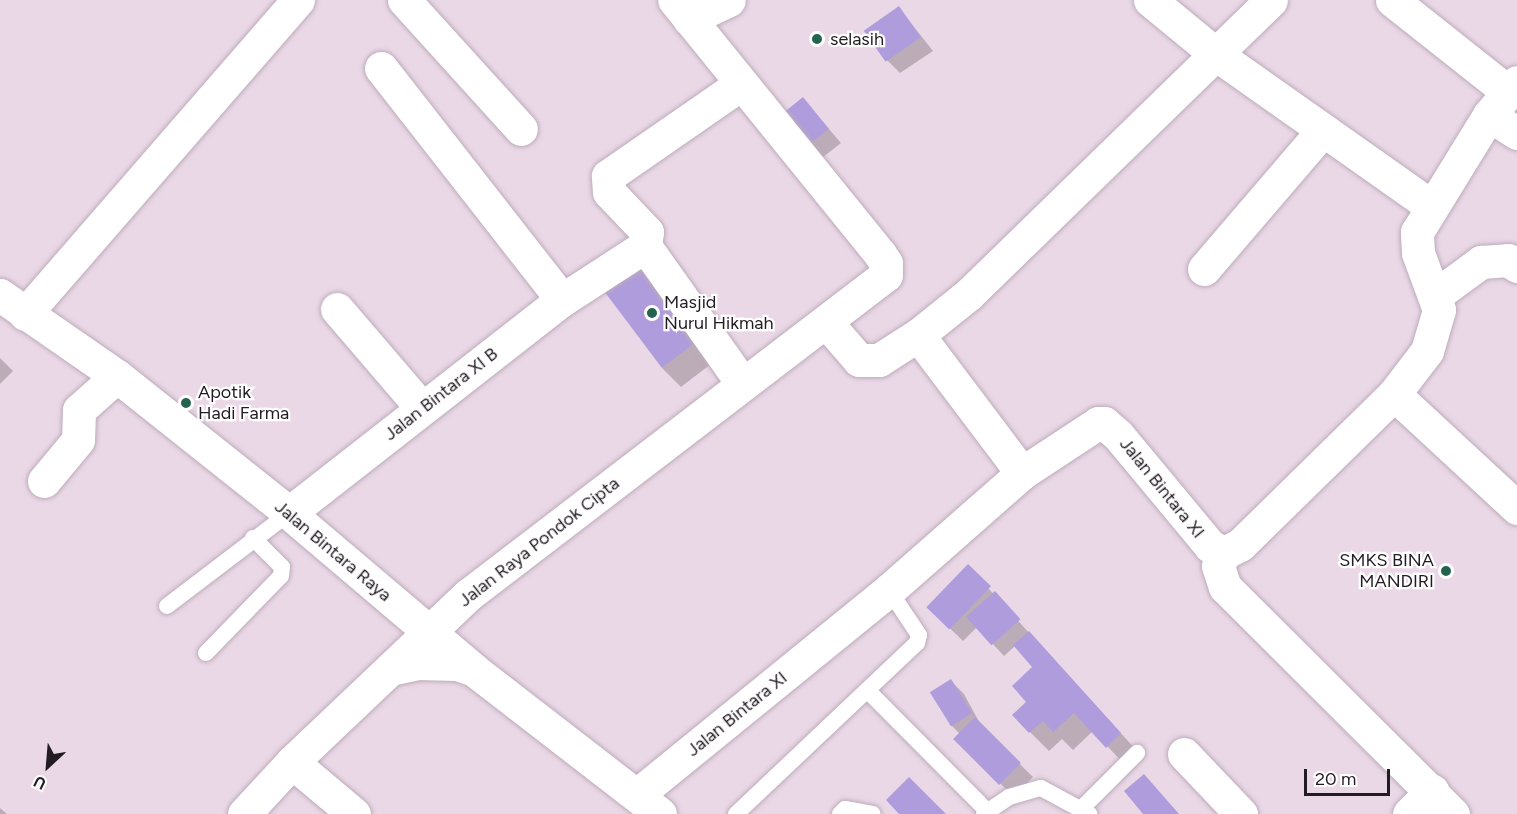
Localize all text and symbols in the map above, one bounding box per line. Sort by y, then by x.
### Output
place label: selasih [830,28,884,50]
marker: selasih [808,30,826,48]
place label: Masjid Nurul Hikmah [664,292,773,334]
marker: Masjid Nurul Hikmah [645,306,659,320]
street label: Jalan Bintara XI B [380,343,502,445]
place label: Apotik Hadi Farma [198,382,289,424]
marker: Apotik Hadi Farma [179,396,193,410]
street label: Jalan Bintara XI [1115,433,1209,543]
street label: Jalan Raya Pondok Cipta [454,473,624,611]
street label: Jalan Bintara Raya [270,496,396,606]
place label: SMKS BINA MANDIRI [1339,550,1434,592]
marker: SMKS BINA MANDIRI [1439,564,1453,578]
street label: Jalan Bintara XI [682,667,792,761]
north arrow [18,736,78,796]
scale bar [1307,757,1392,795]
text: 20 m [1315,768,1356,790]
text: U [31,772,49,794]

